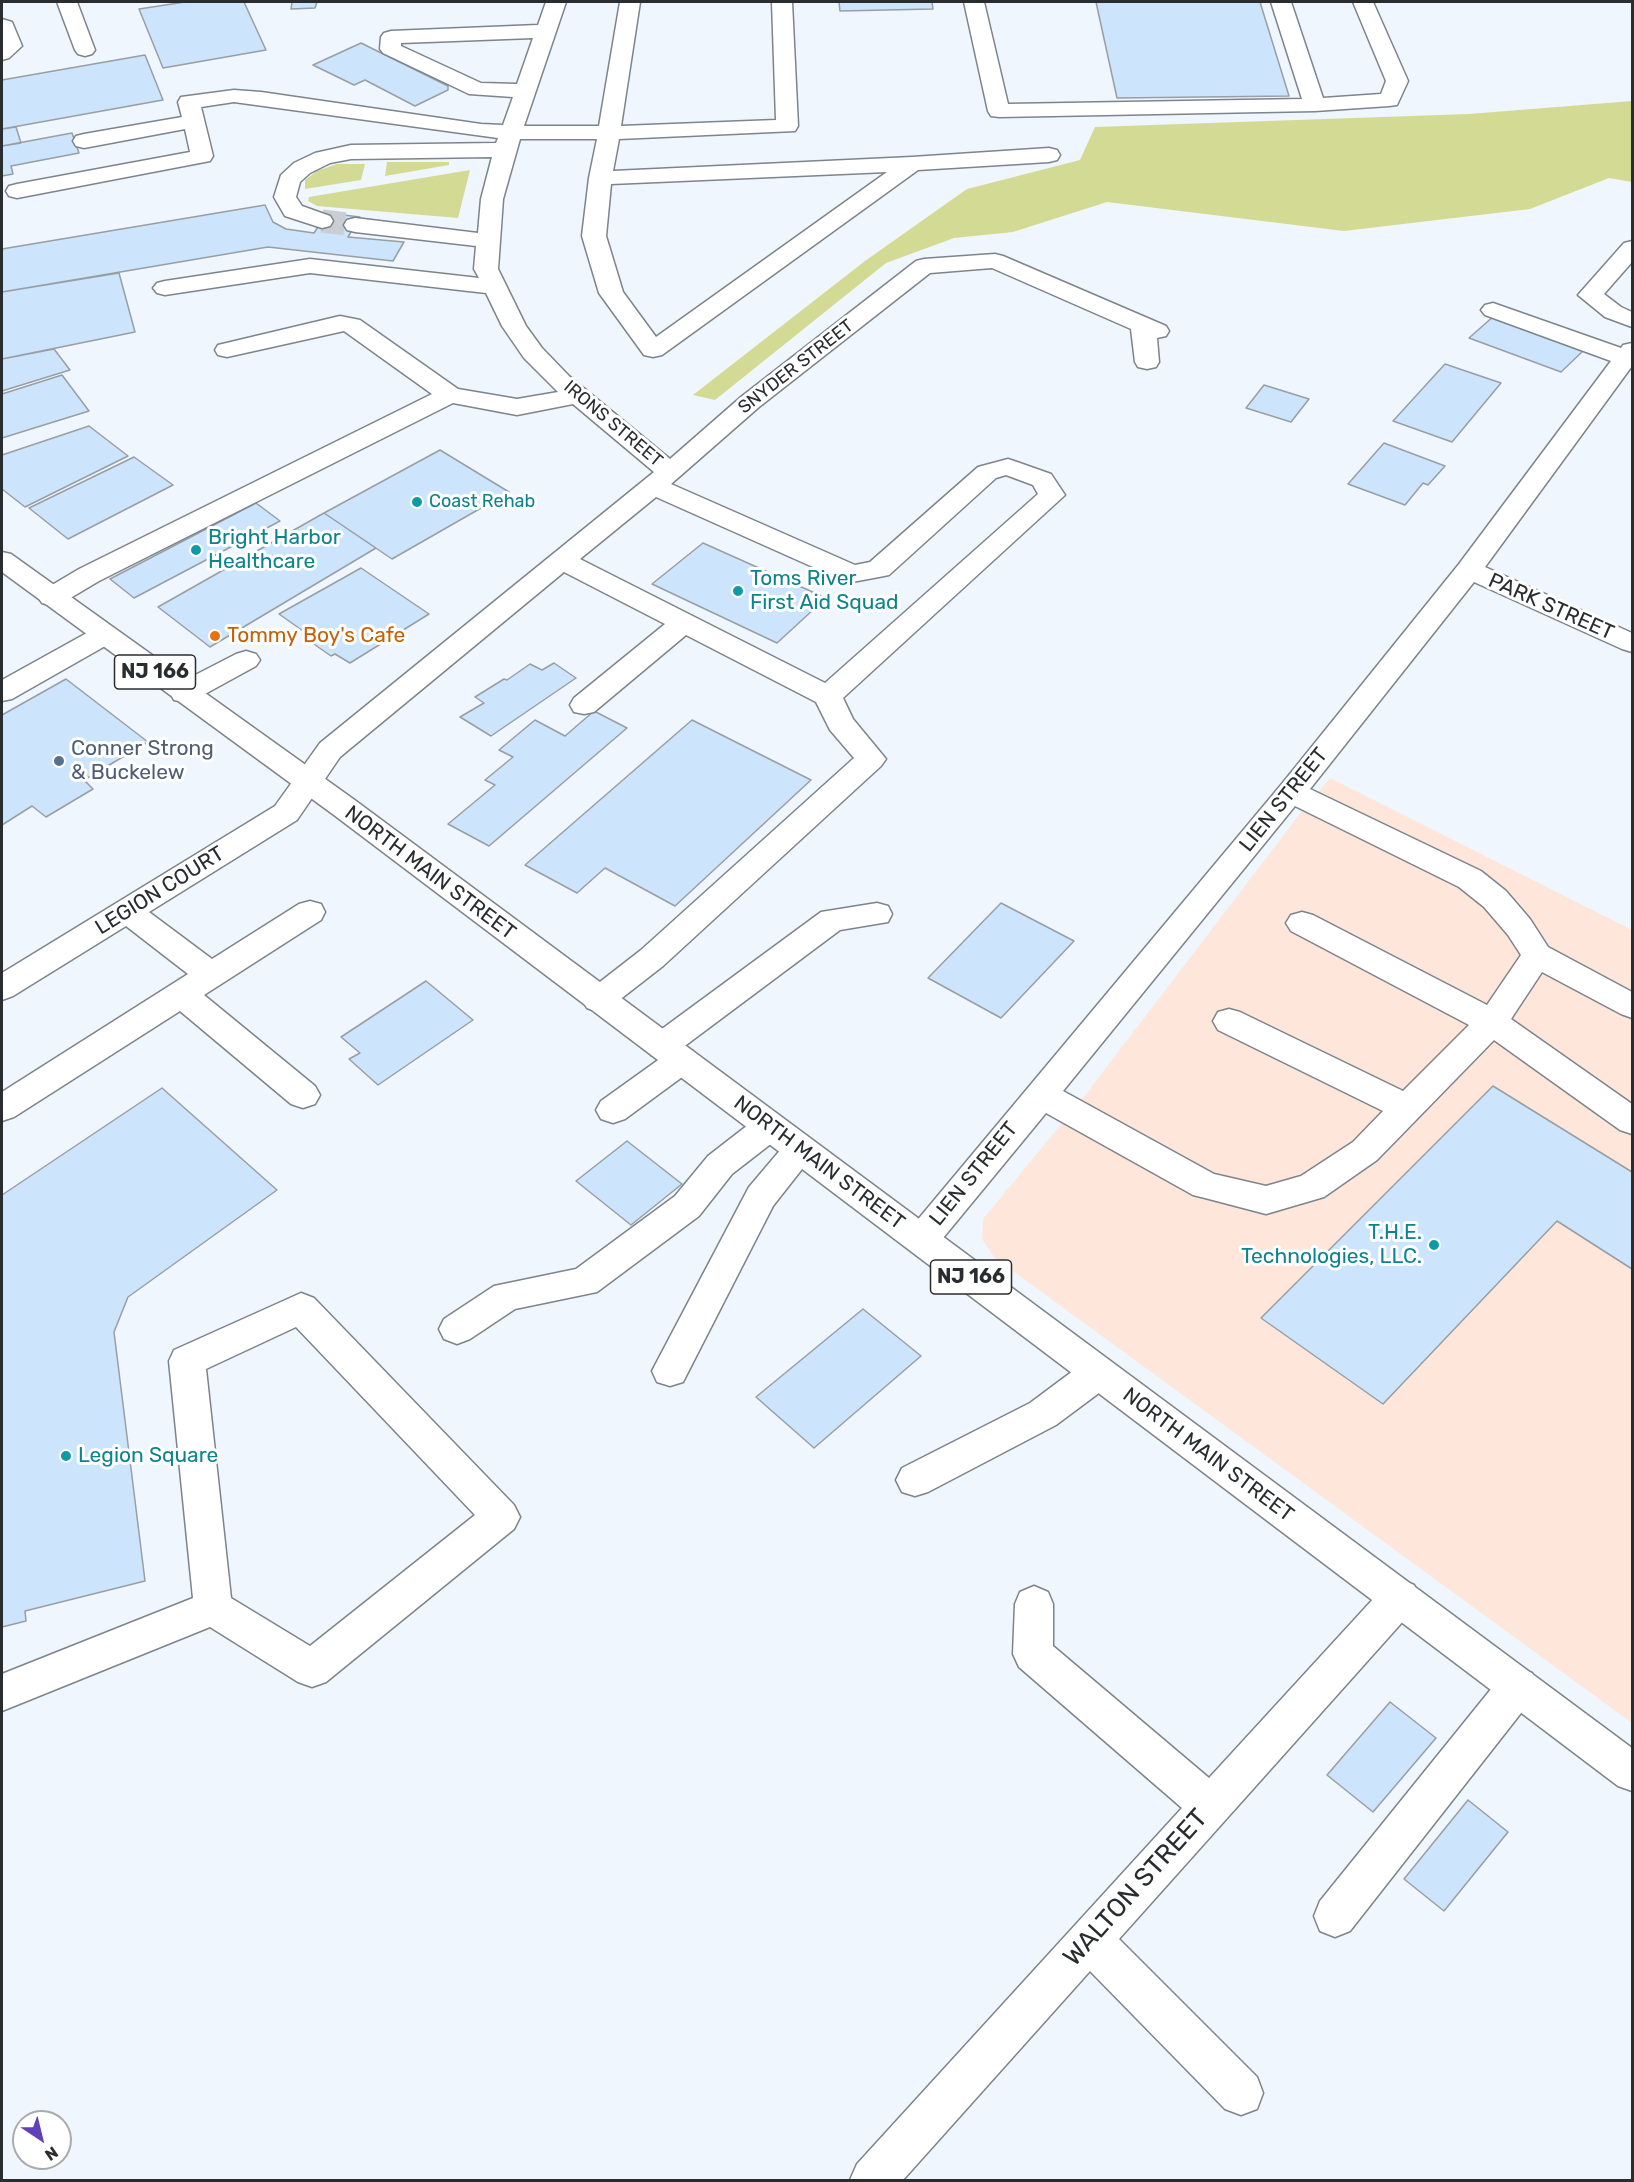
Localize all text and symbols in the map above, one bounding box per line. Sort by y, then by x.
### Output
street label: SNYDER STREET [734,315,858,419]
street label: IRONS STREET [559,376,667,472]
place label: Coast Rehab [429,491,535,513]
marker: Coast Rehab [410,495,424,509]
place label: Bright Harbor Healthcare [208,525,341,575]
marker: Bright Harbor Healthcare [189,543,203,557]
place label: Toms River First Aid Squad [750,566,898,616]
street label: PARK STREET [1484,568,1618,646]
marker: Toms River First Aid Squad [731,584,745,598]
place label: Tommy Boy's Cafe [227,623,405,649]
marker: Tommy Boy's Cafe [208,629,222,643]
road number: NJ 166 [114,655,195,689]
place label: Conner Strong & Buckelew [71,736,214,786]
street label: LIEN STREET [1234,743,1334,857]
marker: Conner Strong & Buckelew [52,754,66,768]
street label: NORTH MAIN STREET [340,801,520,945]
street label: LEGION COURT [91,841,229,941]
street label: NORTH MAIN STREET [729,1091,909,1235]
street label: LIEN STREET [924,1117,1024,1231]
place label: T.H.E. Technologies, LLC. [1241,1220,1422,1270]
marker: T.H.E. Technologies, LLC. [1427,1238,1441,1252]
road number: NJ 166 [930,1260,1012,1294]
street label: NORTH MAIN STREET [1118,1383,1298,1527]
place label: Legion Square [78,1443,218,1469]
marker: Legion Square [59,1449,73,1463]
street label: WALTON STREET [1057,1803,1215,1973]
north arrow [12,2110,72,2170]
text: N [41,2142,62,2165]

